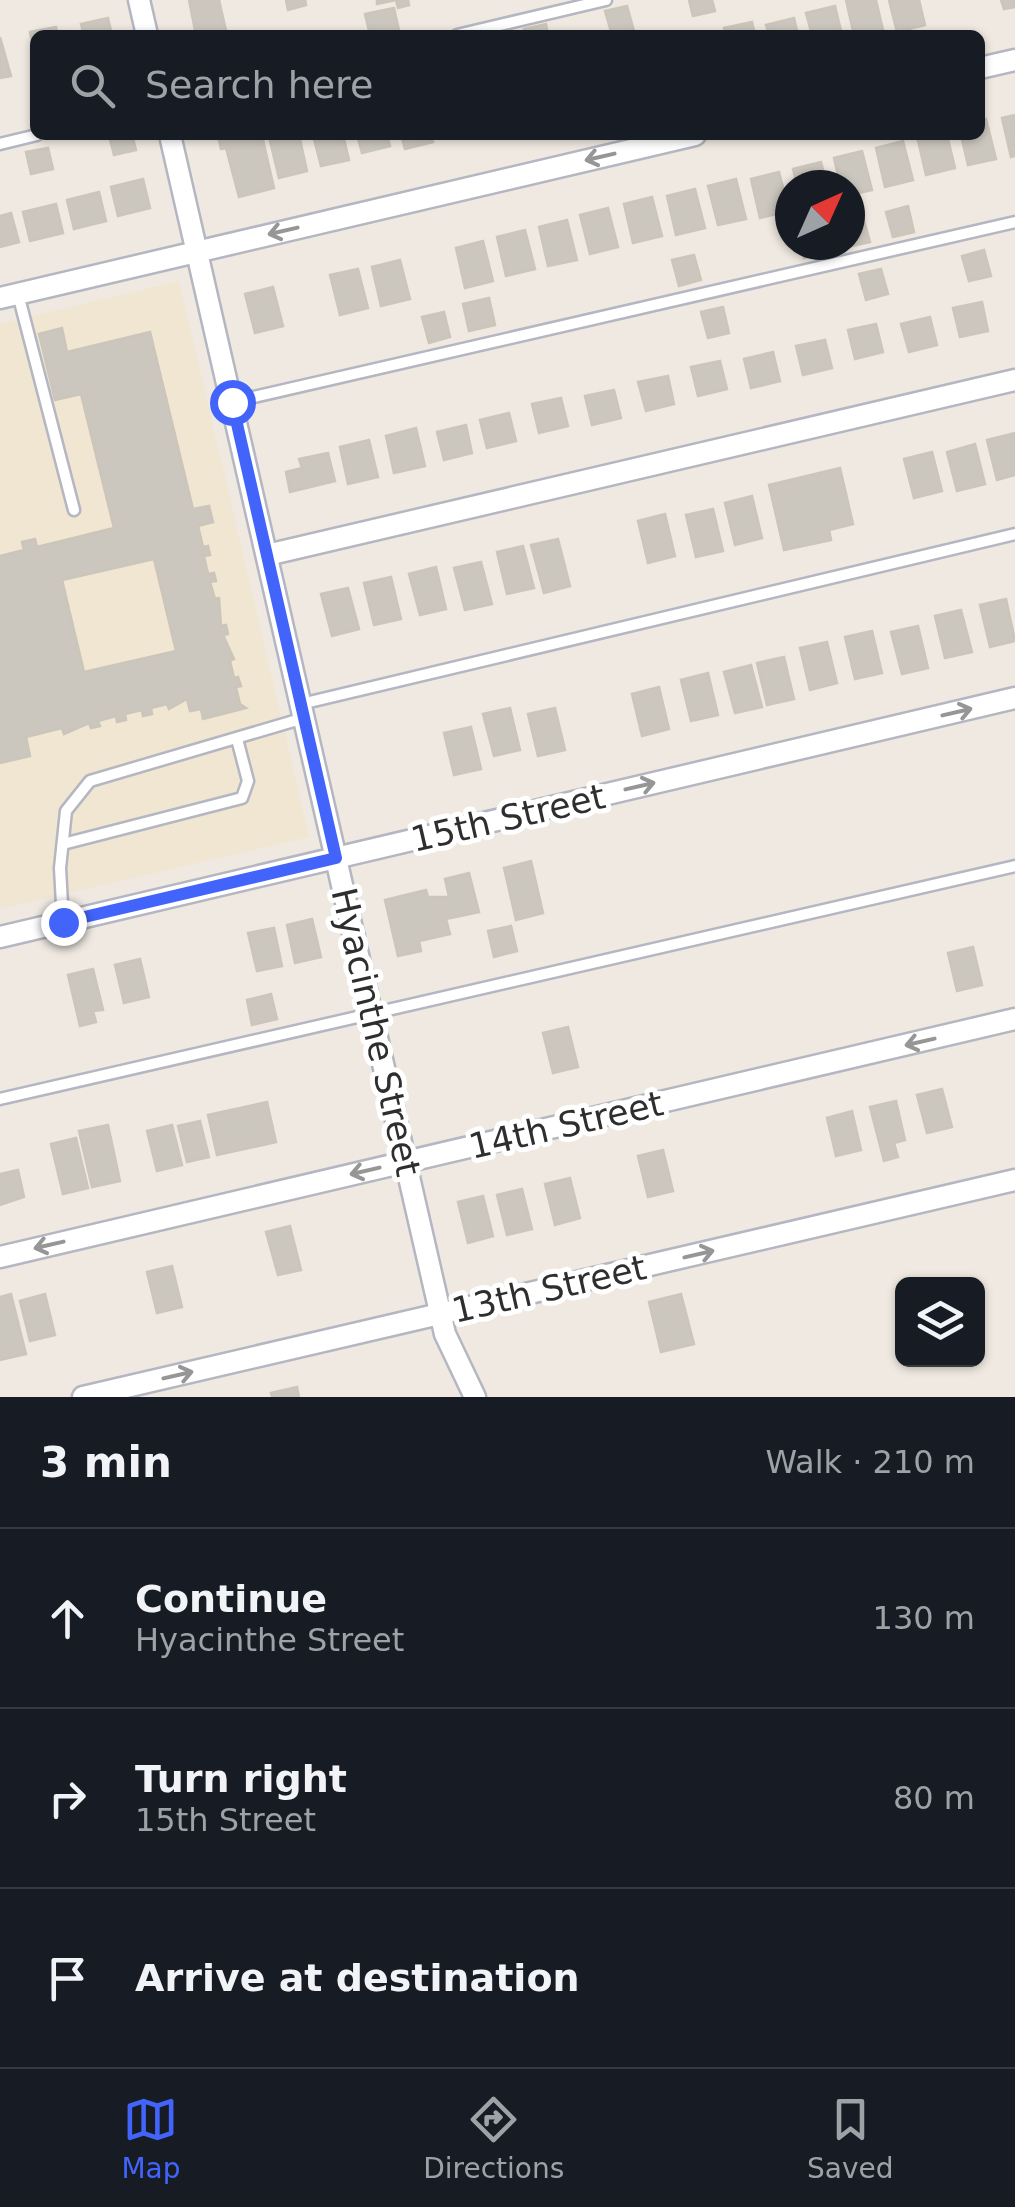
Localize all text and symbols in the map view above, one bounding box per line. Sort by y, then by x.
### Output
search box [30,30,985,140]
icon: search [65,58,120,113]
text: Search here [145,63,373,107]
one-way arrow [585,149,617,167]
north arrow [775,170,865,260]
one-way arrow [268,223,300,241]
route start [210,380,256,426]
one-way arrow [940,702,972,720]
street label: 15th Street [407,776,609,860]
one-way arrow [623,776,655,794]
street label: Hyacinthe Street [323,884,429,1180]
route end [41,900,87,946]
one-way arrow [905,1034,937,1052]
street label: 14th Street [465,1083,667,1167]
one-way arrow [350,1163,382,1181]
one-way arrow [34,1237,66,1255]
one-way arrow [682,1244,714,1262]
street label: 13th Street [448,1247,650,1331]
map controls [895,1277,985,1367]
button: layers [895,1277,985,1367]
one-way arrow [161,1365,193,1383]
text: 3 min [40,1438,172,1487]
text: Walk · 210 m [765,1443,975,1481]
text: Continue [135,1577,327,1621]
icon: ahead [40,1591,95,1646]
text: 130 m [873,1599,975,1637]
text: Hyacinthe Street [135,1621,404,1659]
text: Turn right [135,1757,347,1801]
icon: right [40,1771,95,1826]
text: 80 m [893,1779,975,1817]
text: 15th Street [135,1801,316,1839]
icon: arrive [40,1951,95,2006]
text: Arrive at destination [135,1956,580,2000]
tab: Map [121,2092,180,2185]
tab: Directions [423,2092,564,2185]
tab: Saved [807,2092,894,2185]

